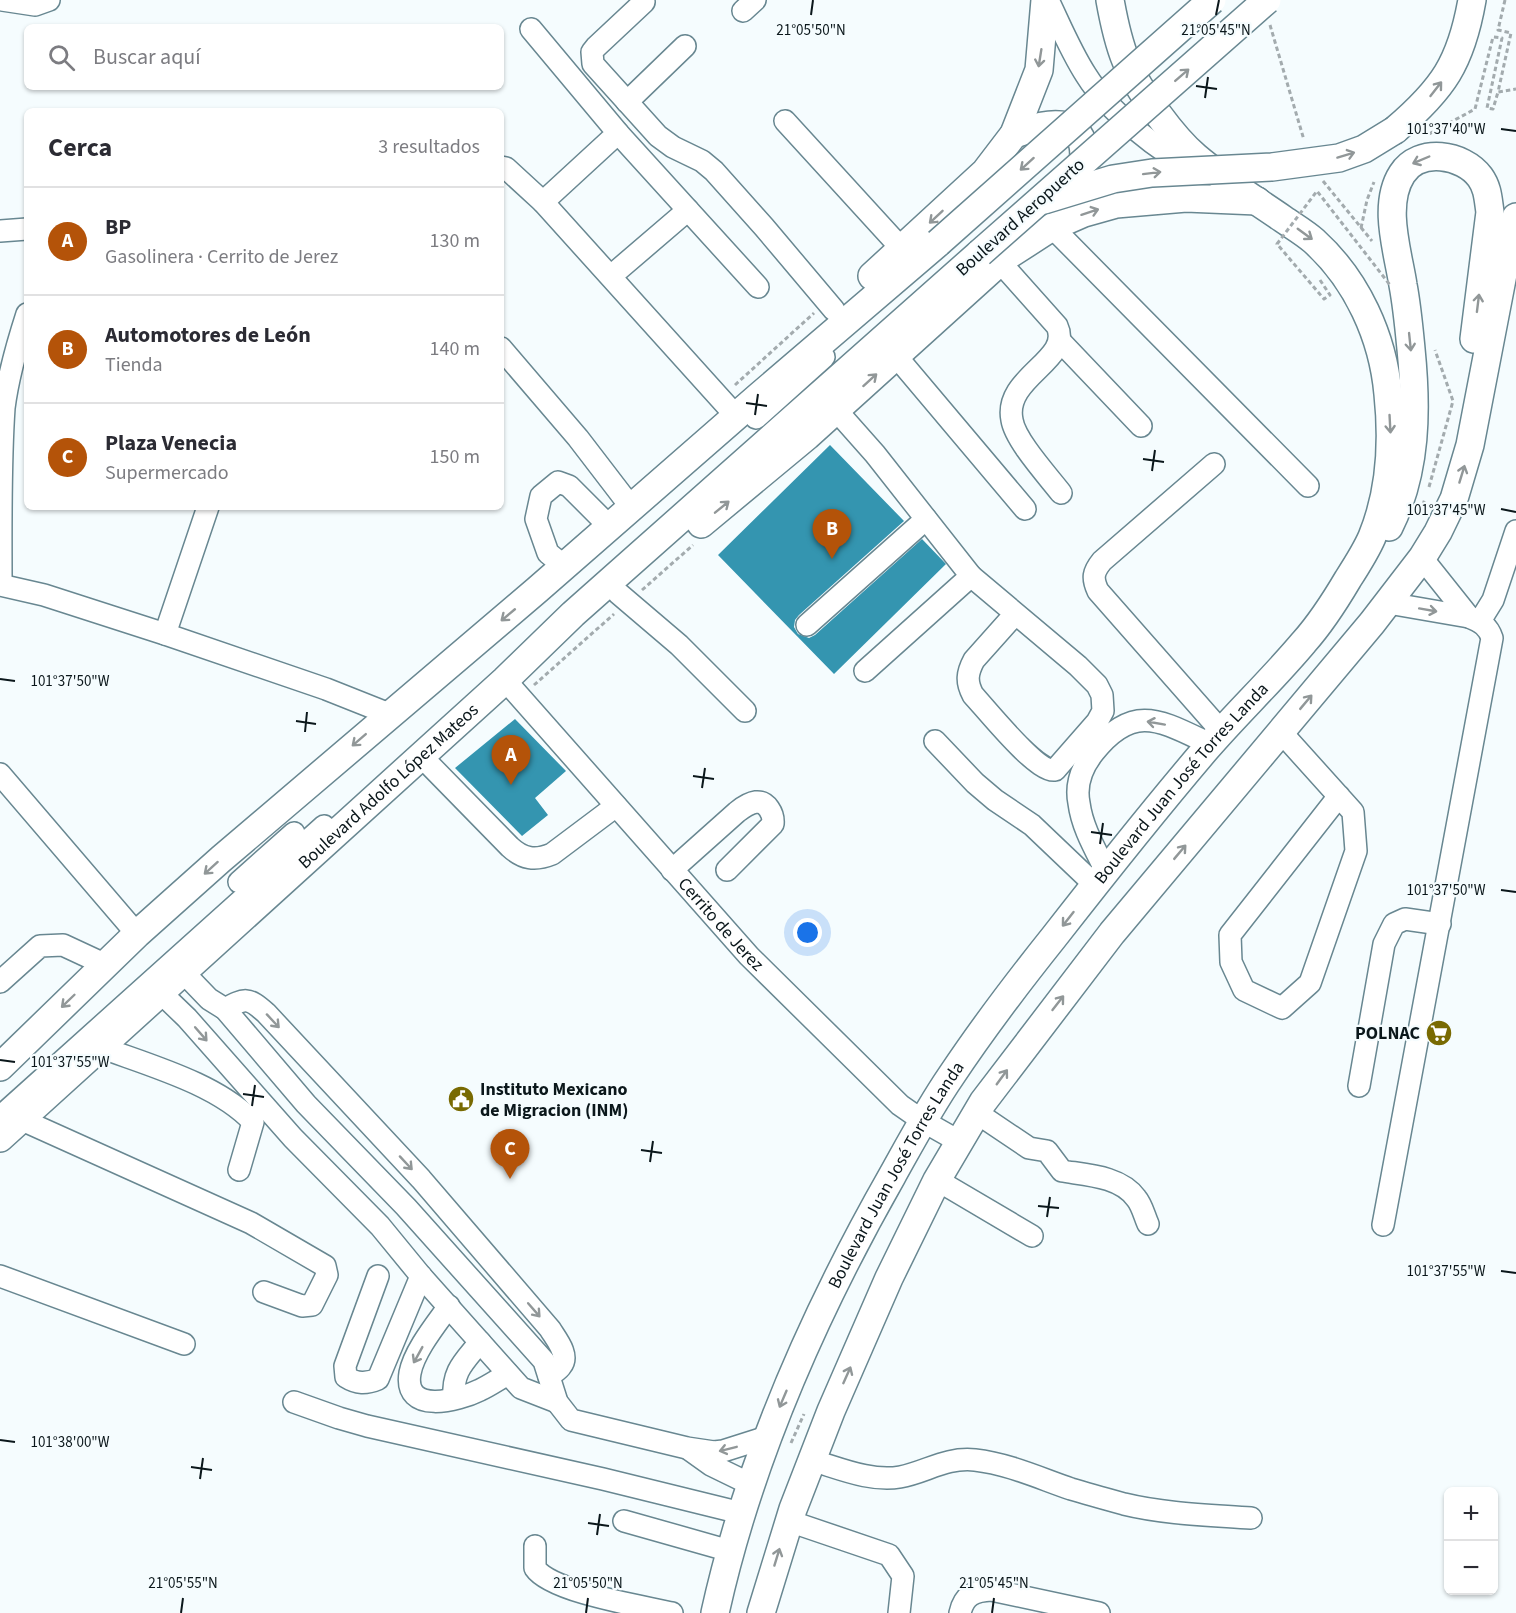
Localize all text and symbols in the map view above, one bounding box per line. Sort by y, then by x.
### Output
text: 21°05'50"N [776,20,846,41]
text: 21°05'45"N [1181,20,1251,41]
search box [24,24,504,90]
icon: search [45,41,78,74]
text: Buscar aquí [93,41,201,73]
one-way arrow [1035,48,1046,68]
one-way arrow [1174,68,1189,82]
one-way arrow [1430,81,1443,97]
text: 101°37'40"W [1406,119,1486,140]
text: Cerca [48,129,112,166]
text: 3 resultados [378,133,480,161]
one-way arrow [1336,149,1355,160]
street label: Boulevard Aeropuerto [950,153,1090,282]
one-way arrow [1413,155,1431,166]
one-way arrow [1019,157,1034,171]
one-way arrow [1142,167,1162,178]
one-way arrow [1080,205,1099,216]
one-way arrow [929,210,944,224]
text: BP [105,211,131,243]
text: A [62,227,73,255]
text: 130 m [430,227,480,255]
one-way arrow [1296,228,1312,240]
text: Gasolinera · Cerrito de Jerez [105,243,338,271]
one-way arrow [1473,293,1484,313]
text: Automotores de León [105,319,311,351]
one-way arrow [1405,331,1416,351]
text: B [61,335,74,363]
text: 140 m [430,335,480,363]
text: Tienda [105,351,163,379]
one-way arrow [862,373,877,387]
one-way arrow [1384,414,1395,434]
text: Plaza Venecia [105,427,237,459]
text: C [62,443,73,471]
text: 150 m [430,443,480,471]
text: Supermercado [105,459,229,487]
one-way arrow [1457,465,1468,484]
one-way arrow [714,500,730,513]
text: 101°37'45"W [1406,500,1486,521]
pin: B [812,510,852,559]
one-way arrow [1418,605,1438,616]
one-way arrow [500,608,516,621]
text: 101°37'50"W [30,671,110,692]
street label: Boulevard Juan José Torres Landa [1088,677,1274,889]
one-way arrow [1299,694,1312,710]
street label: Boulevard Adolfo López Mateos [293,698,484,875]
one-way arrow [1147,717,1167,728]
one-way arrow [352,733,367,747]
pin: A [492,736,530,785]
one-way arrow [1174,844,1187,860]
one-way arrow [204,861,219,875]
street label: Cerrito de Jerez [672,872,770,977]
text: 101°37'50"W [1406,880,1486,901]
one-way arrow [1061,911,1074,927]
your location [793,918,822,947]
one-way arrow [61,993,76,1008]
one-way arrow [1051,996,1064,1012]
one-way arrow [266,1013,280,1028]
supermarket icon: POLNAC [1424,1018,1454,1048]
place label: POLNAC [1355,1021,1421,1046]
one-way arrow [194,1026,208,1041]
text: 101°37'55"W [30,1052,110,1073]
street label: Boulevard Juan José Torres Landa [822,1057,970,1293]
one-way arrow [995,1070,1008,1086]
place label: Instituto Mexicano de Migracion (INM) [480,1077,628,1123]
public building icon: Instituto Mexicano de Migracion (INM) [446,1084,476,1114]
pin: C [490,1130,530,1179]
one-way arrow [399,1156,413,1171]
text: 101°37'55"W [1406,1261,1486,1282]
one-way arrow [527,1303,541,1318]
one-way arrow [412,1346,424,1363]
one-way arrow [841,1366,853,1384]
one-way arrow [777,1389,788,1407]
text: 101°38'00"W [30,1432,110,1453]
one-way arrow [719,1443,738,1455]
map controls [1444,1487,1498,1595]
button: + [1444,1487,1498,1541]
button: − [1444,1541,1498,1595]
one-way arrow [772,1548,783,1567]
text: 21°05'55"N [148,1573,218,1594]
text: 21°05'50"N [553,1573,623,1594]
text: 21°05'45"N [959,1573,1029,1594]

